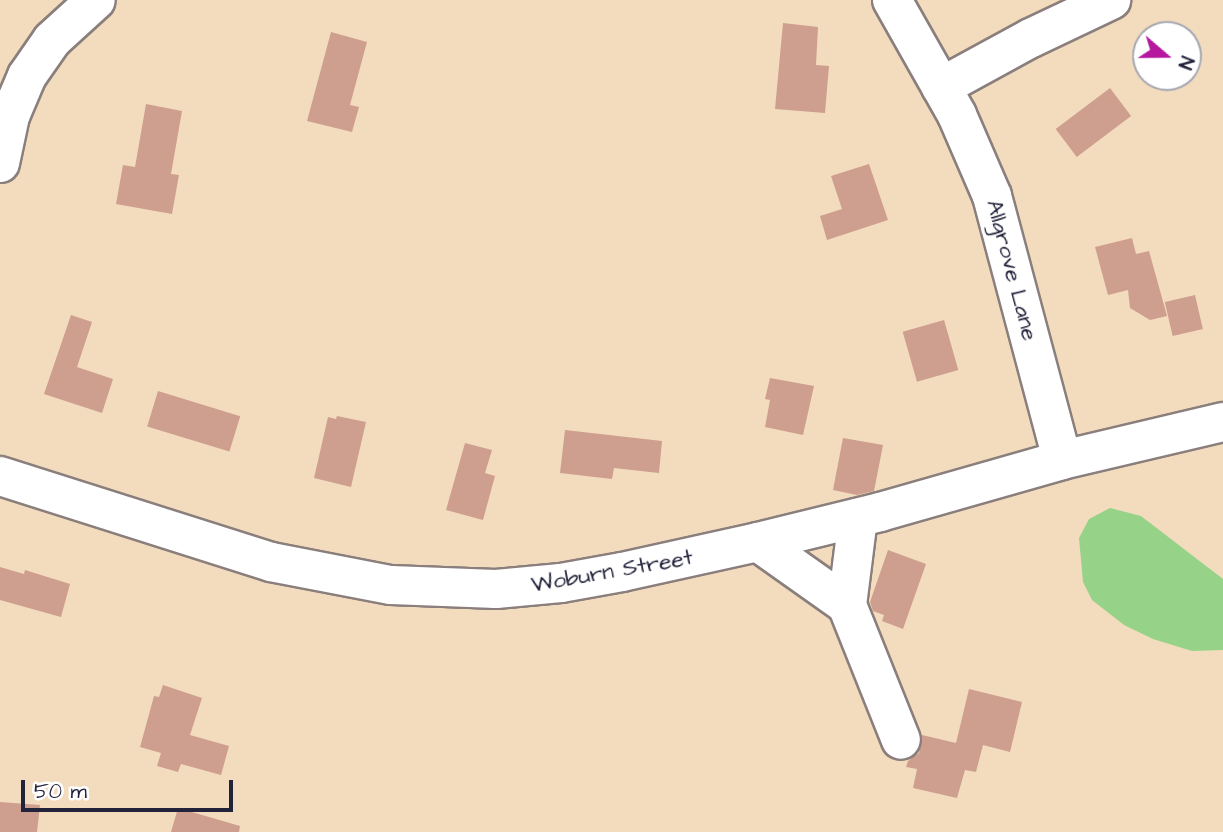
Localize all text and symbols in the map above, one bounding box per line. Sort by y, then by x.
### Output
north arrow [1132,21,1202,91]
text: N [1171,52,1200,73]
street label: Allgrove Lane [980,197,1044,343]
street label: Woburn Street [529,543,695,599]
scale bar [24,766,236,810]
text: 50 m [34,777,87,806]

